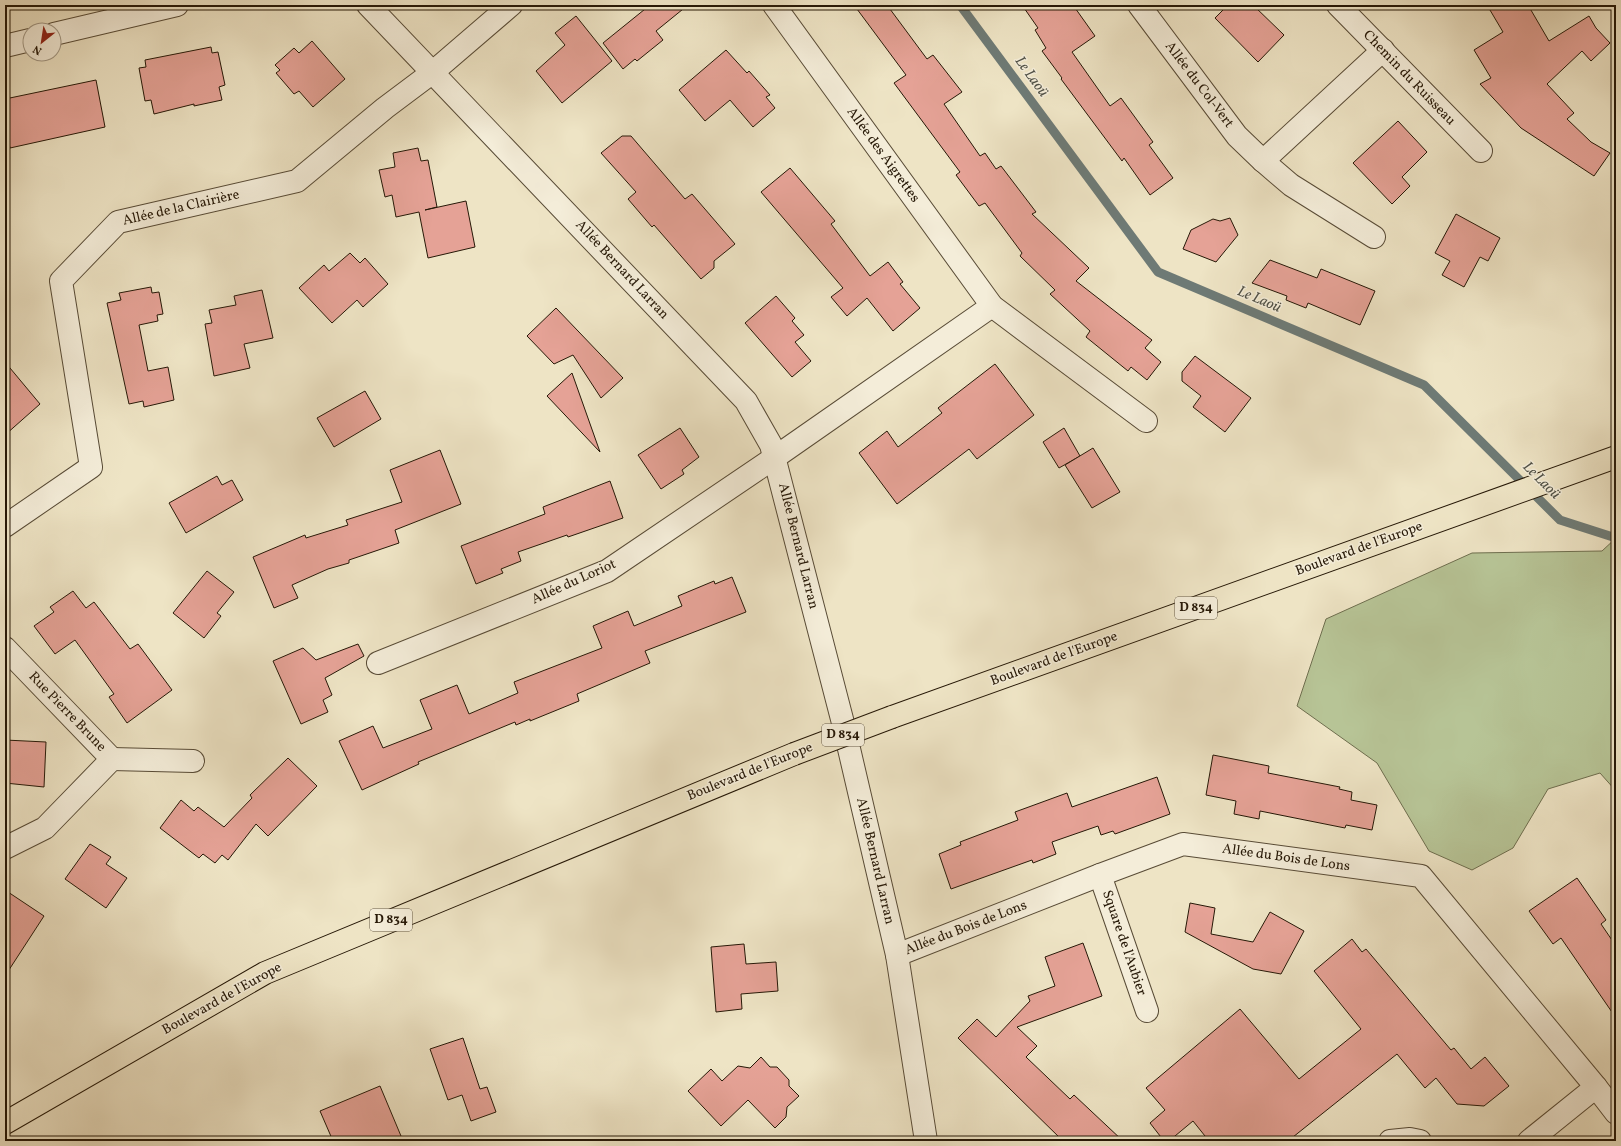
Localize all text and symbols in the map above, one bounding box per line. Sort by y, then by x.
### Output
north arrow [22,22,62,62]
street label: Chemin du Ruisseau [1359,26,1460,130]
street label: Allée du Col-Vert [1160,38,1238,132]
text: N [31,41,45,58]
water label: Le Laoü [1009,52,1053,102]
street label: Allée des Aigrettes [842,103,924,207]
street label: Allée de la Clairière [121,185,242,231]
street label: Allée Bernard Larran [571,216,673,324]
water label: Le Laoü [1234,281,1285,319]
water label: Le Laoü [1517,457,1565,505]
street label: Allée Bernard Larran [773,481,823,611]
street label: Boulevard de l'Europe [1293,517,1426,581]
street label: Allée du Loriot [529,555,619,609]
road number: D 834 [1175,597,1217,619]
street label: Boulevard de l'Europe [988,627,1121,691]
street label: Rue Pierre Brune [24,668,110,756]
road number: D 834 [822,724,864,746]
street label: Boulevard de l'Europe [684,738,816,806]
street label: Allée Bernard Larran [851,796,899,926]
street label: Allée du Bois de Lons [1221,840,1351,876]
street label: Square de l'Aubier [1097,888,1151,998]
street label: Allée du Bois de Lons [902,896,1030,960]
road number: D 834 [370,909,412,931]
street label: Boulevard de l'Europe [159,958,286,1040]

